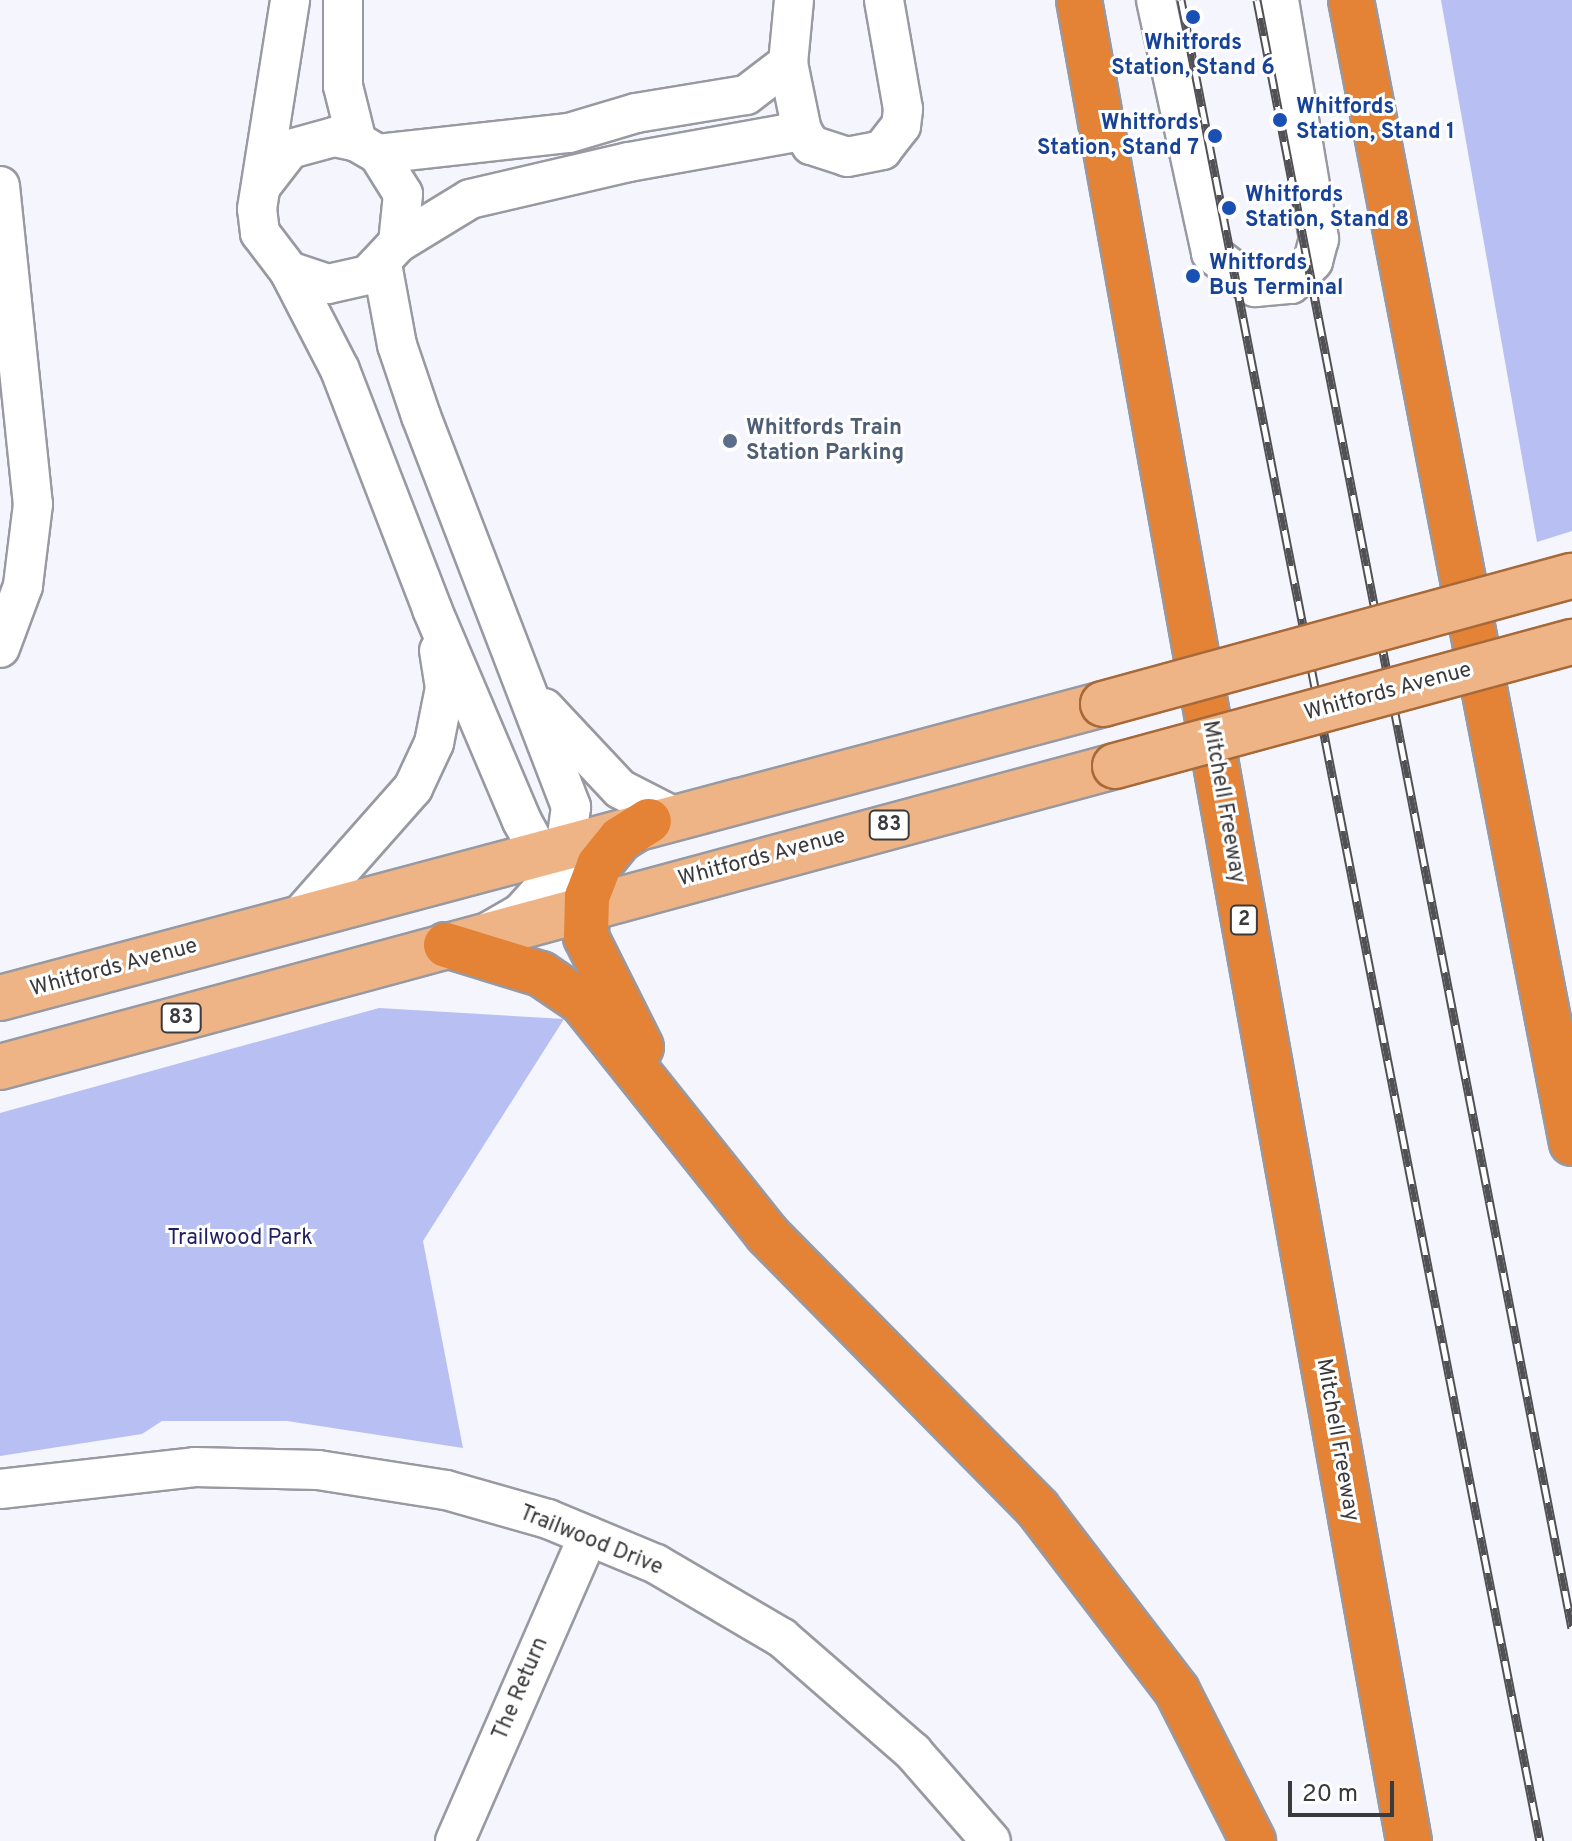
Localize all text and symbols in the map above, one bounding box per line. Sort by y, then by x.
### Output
marker: Whitfords Station, Stand 6 [1184,8,1202,26]
place label: Whitfords Station, Stand 6 [1111,30,1275,82]
place label: Whitfords Station, Stand 1 [1296,94,1455,146]
place label: Whitfords Station, Stand 7 [1037,110,1199,162]
marker: Whitfords Station, Stand 1 [1271,111,1289,129]
marker: Whitfords Station, Stand 7 [1206,127,1224,145]
place label: Whitfords Station, Stand 8 [1245,182,1409,234]
marker: Whitfords Station, Stand 8 [1220,199,1238,217]
place label: Whitfords Bus Terminal [1209,250,1343,302]
marker: Whitfords Bus Terminal [1184,267,1202,285]
place label: Whitfords Train Station Parking [746,415,904,466]
marker: Whitfords Train Station Parking [721,432,739,450]
street label: Whitfords Avenue [1301,657,1475,727]
street label: Mitchell Freeway [1196,719,1250,885]
road number: 83 [867,809,911,841]
street label: Whitfords Avenue [675,823,849,893]
road number: 2 [1228,904,1260,936]
street label: Whitfords Avenue [27,933,201,1003]
road number: 83 [159,1002,203,1034]
park label: Trailwood Park [167,1226,313,1252]
street label: Mitchell Freeway [1310,1357,1364,1523]
street label: Trailwood Drive [515,1500,667,1582]
street label: The Return [487,1633,555,1745]
scale bar [1292,1765,1398,1815]
text: 20 m [1302,1780,1358,1810]

